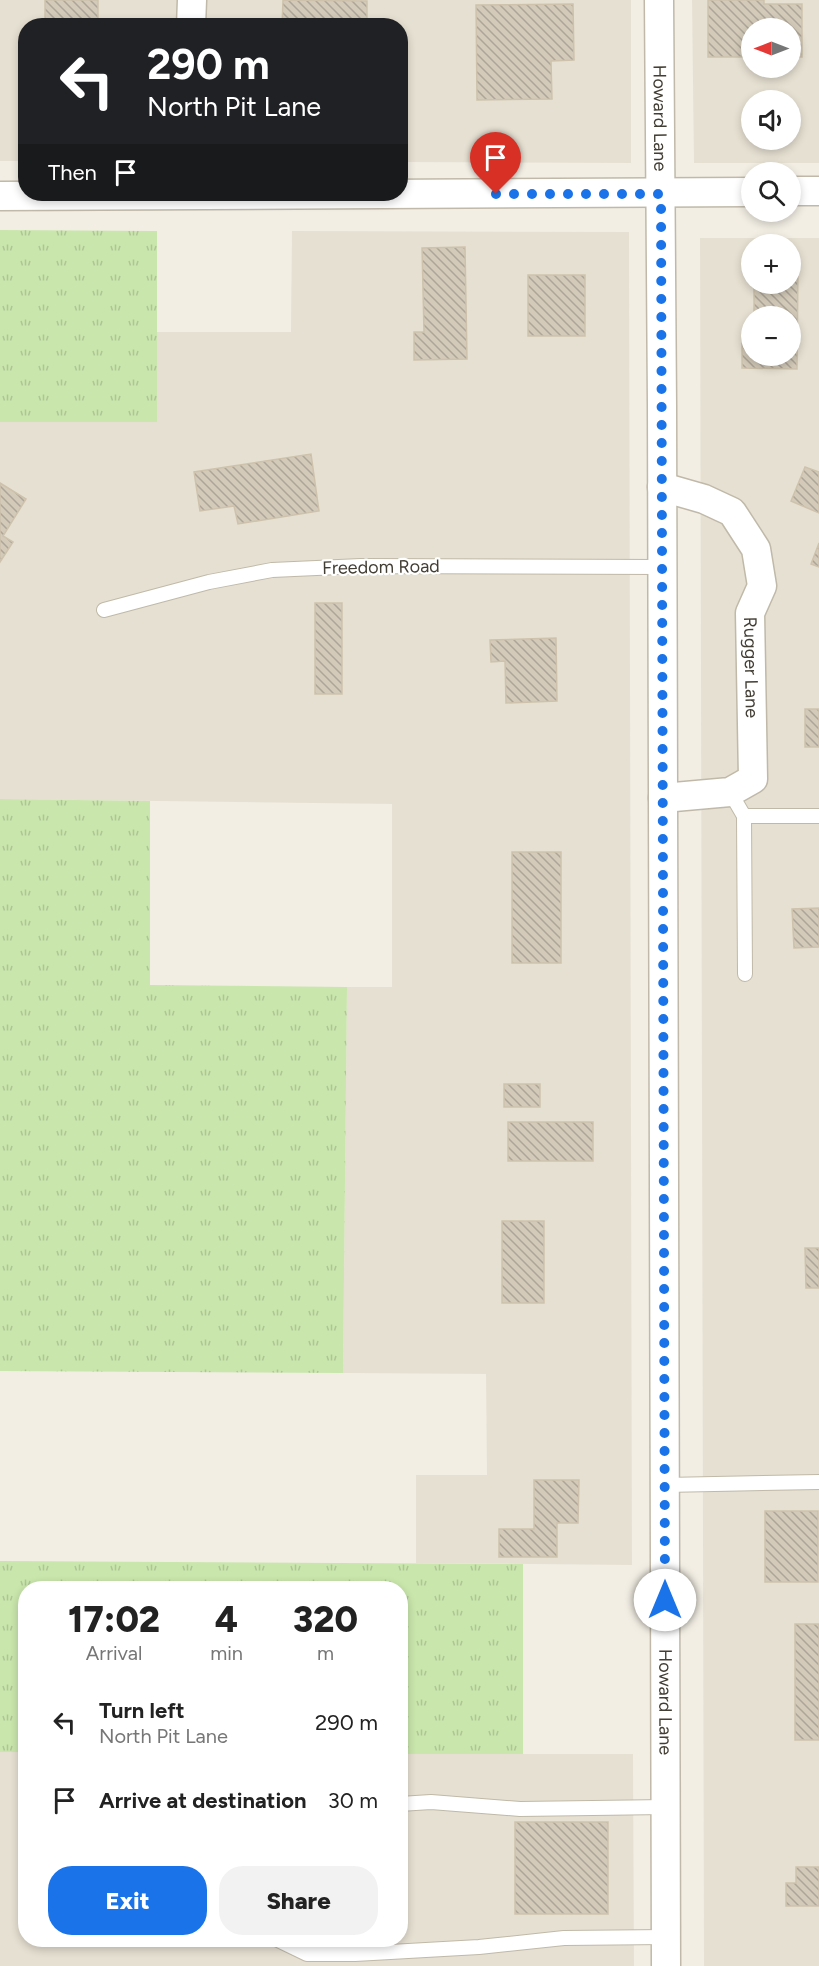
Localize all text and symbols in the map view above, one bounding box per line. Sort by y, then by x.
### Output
north arrow [741,18,801,78]
map controls [741,18,801,366]
text: 290 m [147,39,270,90]
icon: left [48,42,126,120]
street label: Howard Lane [648,65,671,171]
text: North Pit Lane [147,90,321,123]
button: sound [741,90,801,150]
pin [470,132,521,194]
icon: arrive [479,141,512,174]
icon: arrive [109,156,142,189]
text: Then [48,159,97,186]
button: search [741,162,801,222]
button: + [741,234,801,294]
button: − [741,306,801,366]
street label: Freedom Road [322,555,440,579]
street label: Rugger Lane [739,616,763,718]
position arrow [633,1568,697,1632]
text: 17:02 [68,1598,160,1641]
text: 4 [215,1598,238,1641]
text: 320 [293,1598,358,1641]
text: Arrival [86,1641,142,1665]
text: min [210,1641,243,1665]
text: m [317,1641,334,1665]
street label: Howard Lane [654,1649,676,1755]
text: Turn left [99,1697,185,1724]
icon: left [48,1706,81,1739]
text: 290 m [315,1709,378,1736]
text: North Pit Lane [99,1724,228,1748]
icon: arrive [48,1784,81,1817]
text: Arrive at destination [99,1787,307,1814]
text: 30 m [328,1787,378,1814]
button: Exit [48,1866,207,1935]
button: Share [219,1866,378,1935]

